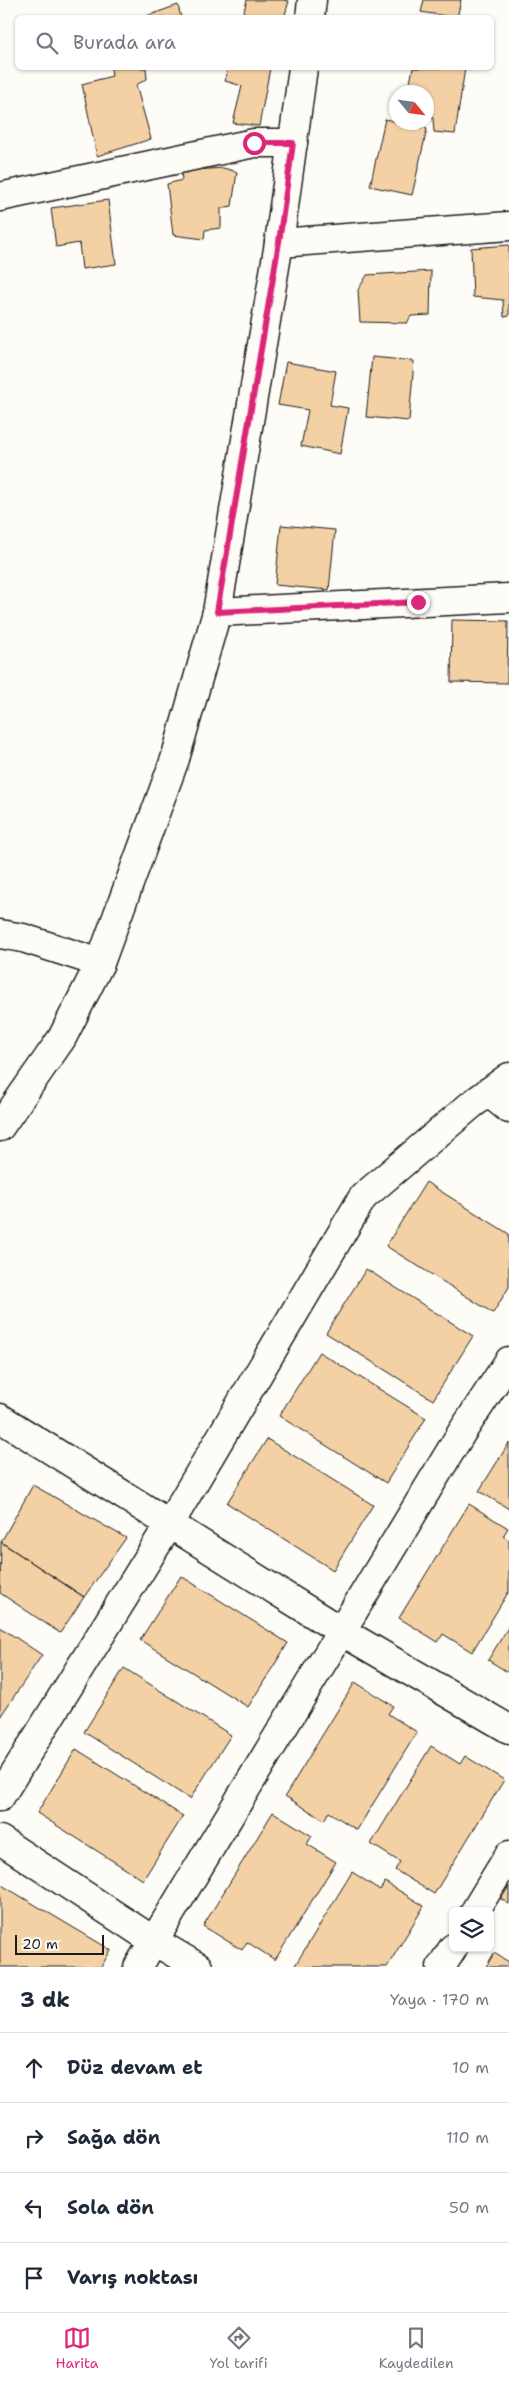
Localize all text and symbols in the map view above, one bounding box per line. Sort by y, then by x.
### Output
search box [15,15,494,70]
icon: search [33,29,61,57]
text: Burada ara [73,30,176,55]
north arrow [389,85,434,130]
route start [243,132,266,155]
route end [407,591,430,614]
map controls [449,1907,494,1952]
button: layers [449,1907,494,1952]
scale bar [15,1932,104,1955]
text: 20 m [22,1935,58,1953]
text: 3 dk [20,1986,70,2014]
text: Yaya · 170 m [390,1989,489,2010]
icon: ahead [20,2054,48,2082]
text: Düz devam et [67,2055,203,2080]
text: 10 m [452,2057,489,2078]
icon: right [20,2124,48,2152]
text: Sağa dön [67,2125,160,2150]
text: 110 m [446,2127,489,2148]
icon: left [20,2194,48,2222]
text: Sola dön [67,2195,154,2220]
text: 50 m [449,2197,489,2218]
icon: arrive [20,2264,48,2292]
text: Varış noktası [67,2265,198,2290]
tab: Harita [56,2324,99,2372]
tab: Yol tarifi [210,2324,268,2372]
tab: Kaydedilen [379,2324,454,2372]

